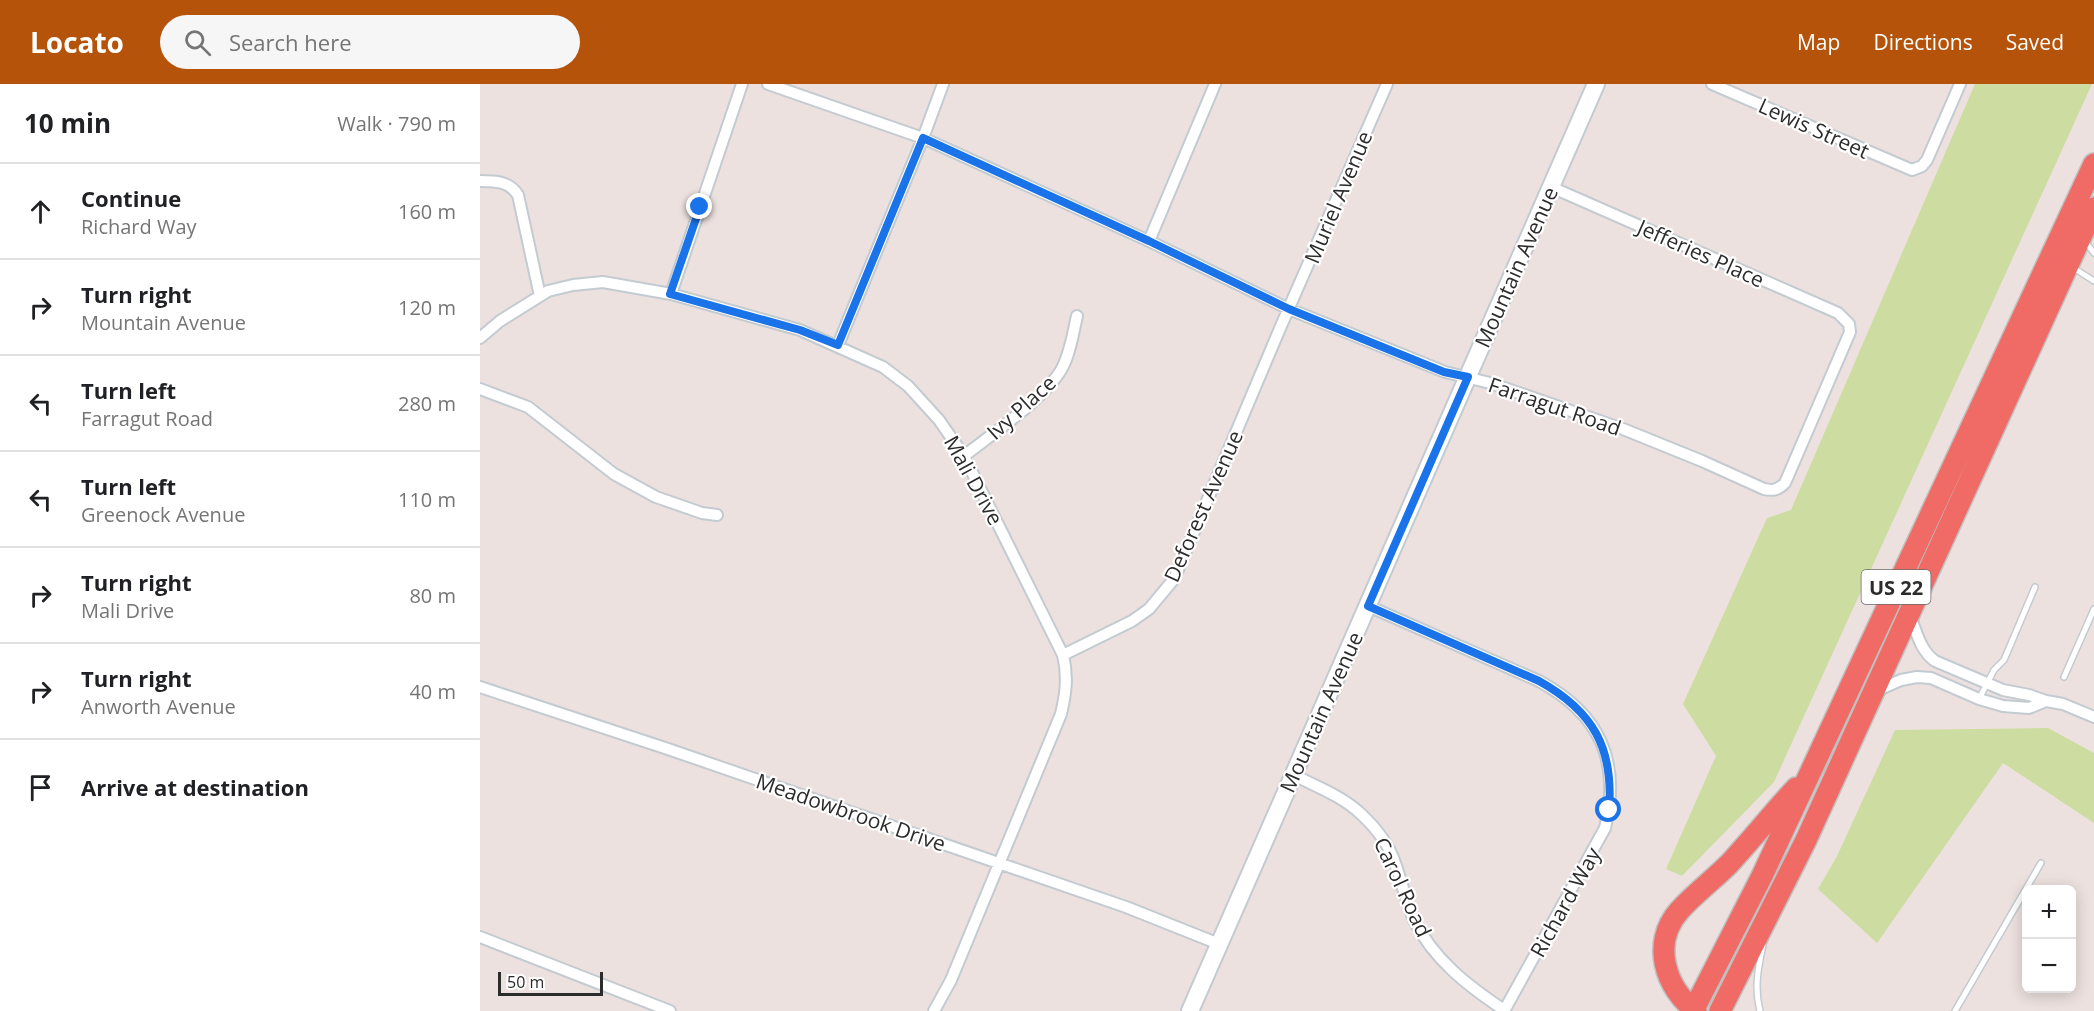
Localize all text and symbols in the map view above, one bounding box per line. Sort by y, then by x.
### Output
search box [160,15,580,69]
text: Locato [30,23,124,61]
icon: search [181,26,214,59]
text: Search here [229,27,352,57]
text: Map [1797,28,1840,56]
text: Directions [1873,28,1973,56]
text: Saved [2006,28,2064,56]
street label: Lewis Street [1754,91,1874,165]
text: 10 min [24,105,111,141]
text: Walk · 790 m [337,110,456,137]
street label: Muriel Avenue [1298,126,1378,268]
street label: Mountain Avenue [1468,182,1564,352]
text: Continue [81,183,181,213]
route end [686,193,712,219]
icon: ahead [24,195,57,228]
text: 160 m [398,198,456,225]
street label: Jefferies Place [1631,212,1769,293]
text: Richard Way [81,213,197,240]
text: Turn right [81,279,192,309]
icon: right [24,291,57,324]
text: 120 m [398,294,456,321]
text: Mountain Avenue [81,309,246,336]
street label: Ivy Place [980,369,1062,445]
street label: Farragut Road [1485,370,1625,442]
text: Turn left [81,375,176,405]
icon: left [24,387,57,420]
text: 280 m [398,390,456,417]
text: Farragut Road [81,405,213,432]
street label: Deforest Avenue [1157,426,1249,586]
street label: Mali Drive [938,430,1010,530]
text: Turn left [81,471,176,501]
icon: left [24,483,57,516]
text: 110 m [398,486,456,513]
text: Greenock Avenue [81,501,245,528]
text: Turn right [81,567,192,597]
road number: US 22 [1862,570,1930,604]
icon: right [24,579,57,612]
text: 80 m [409,582,456,609]
text: Mali Drive [81,597,174,624]
street label: Mountain Avenue [1273,627,1369,797]
text: Turn right [81,663,192,693]
icon: right [24,675,57,708]
text: 40 m [409,678,456,705]
text: Anworth Avenue [81,693,236,720]
street label: Meadowbrook Drive [753,766,949,858]
icon: arrive [24,771,57,804]
text: Arrive at destination [81,772,309,802]
route start [1595,796,1621,822]
street label: Carol Road [1368,833,1438,941]
street label: Richard Way [1523,842,1607,962]
map controls [2022,885,2076,993]
button: + [2022,885,2076,939]
button: − [2022,939,2076,993]
scale bar [498,969,603,996]
text: 50 m [507,971,544,993]

